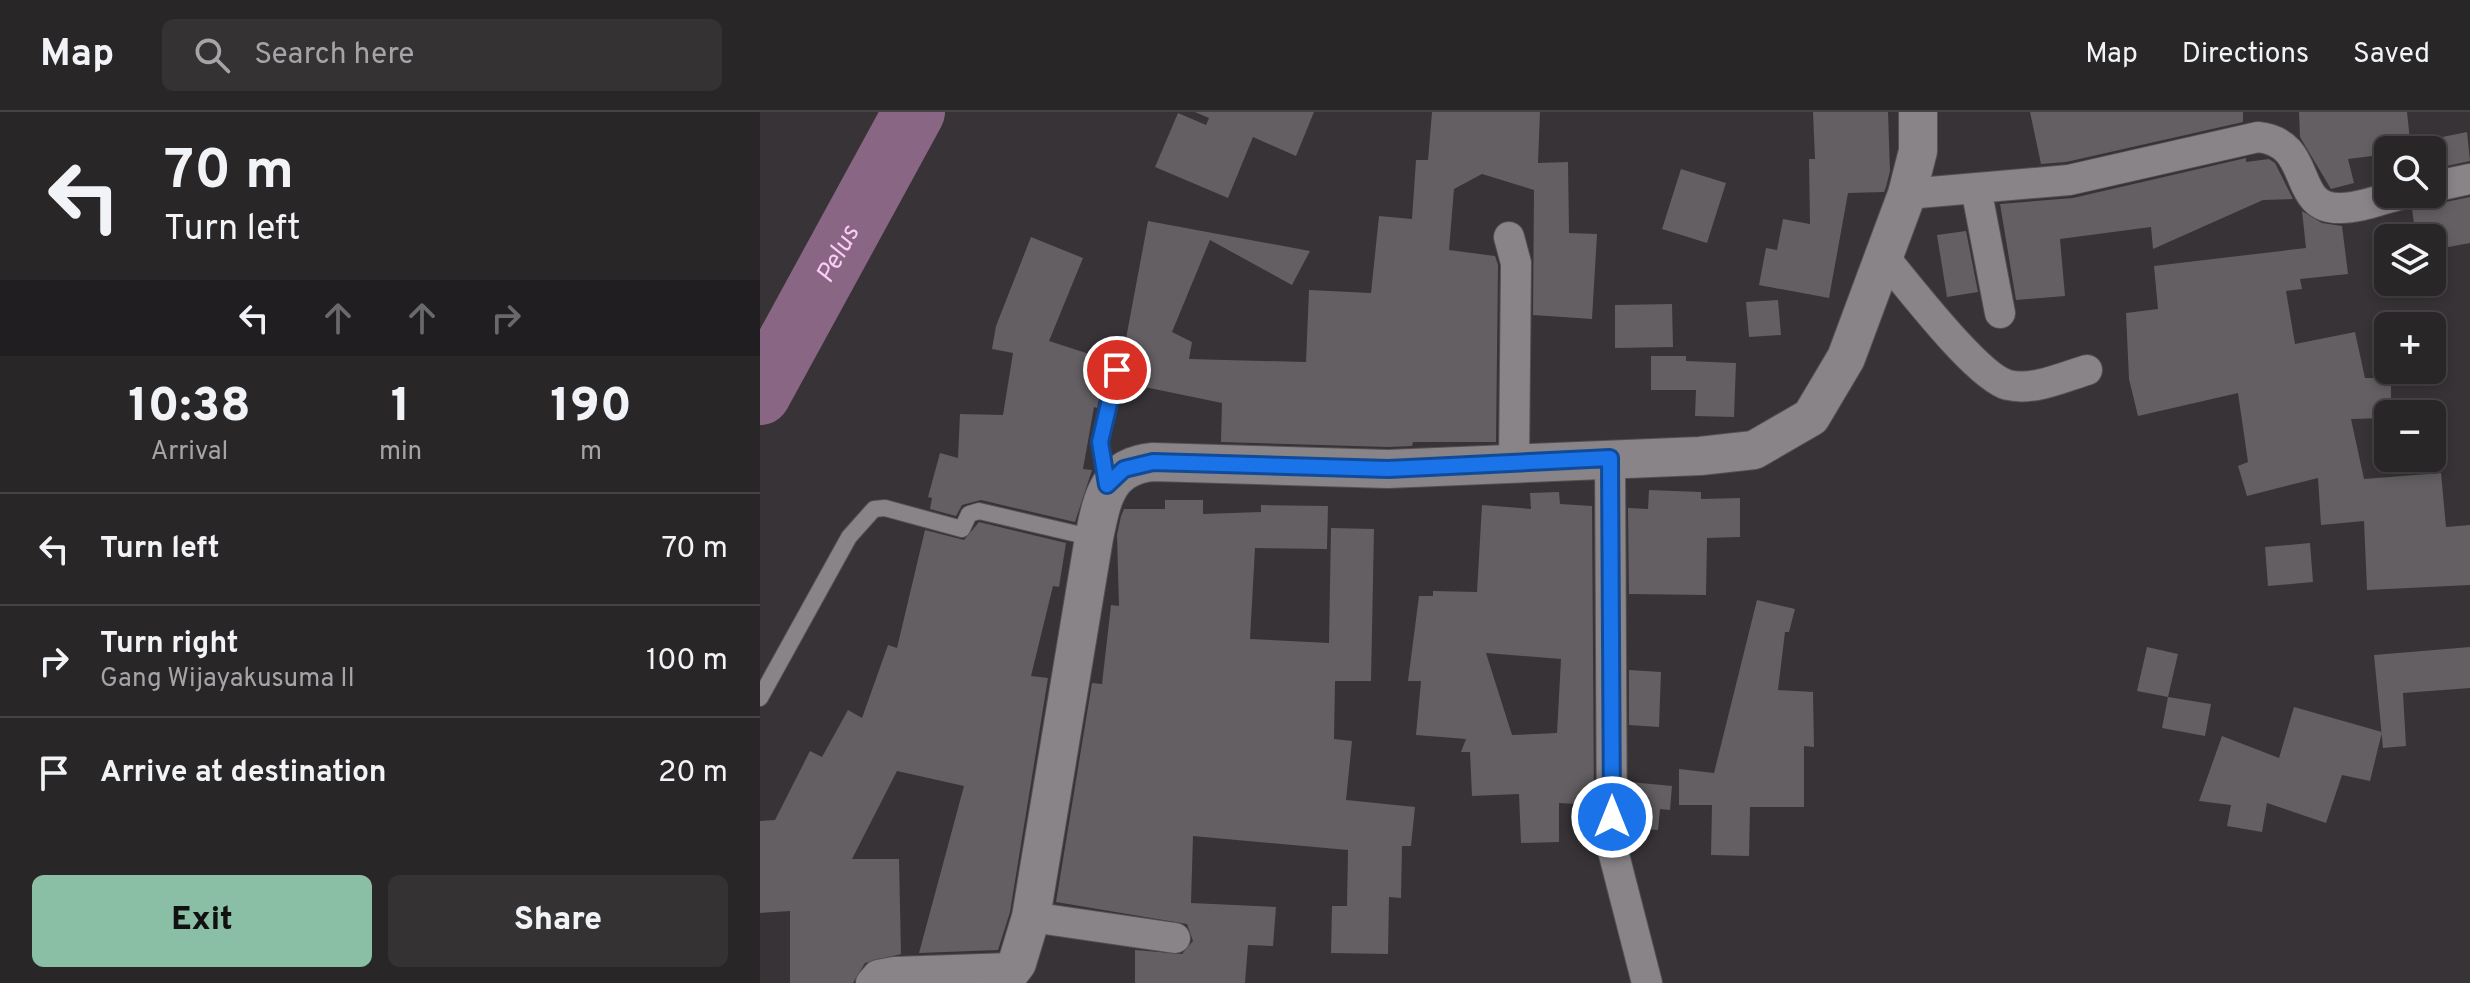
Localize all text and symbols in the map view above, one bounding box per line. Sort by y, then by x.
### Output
search box [162,19,722,91]
text: Map [40,31,114,80]
icon: search [190,33,234,77]
text: Search here [254,37,414,74]
text: Map [2085,37,2138,73]
text: Directions [2182,37,2309,73]
text: Saved [2353,37,2430,73]
map controls [2374,136,2446,472]
button: search [2374,136,2446,208]
text: 70 m [164,138,294,208]
icon: left [32,144,136,248]
text: Turn left [164,207,301,253]
water label: Pelus [810,219,869,289]
button: layers [2374,224,2446,296]
icon: left [232,296,276,340]
icon: ahead [316,296,360,340]
icon: ahead [400,296,444,340]
icon: right [484,296,528,340]
button: + [2374,312,2446,384]
pin [1083,336,1151,404]
icon: arrive [1095,348,1139,392]
text: 10:38 [128,378,251,438]
text: 1 [391,378,410,438]
text: 190 [550,378,632,438]
button: − [2374,400,2446,472]
text: Arrival [151,436,228,469]
text: min [379,436,422,469]
text: m [580,436,602,469]
icon: left [32,527,76,571]
text: Turn left [100,531,220,568]
text: 70 m [662,531,728,568]
text: Turn right [100,626,238,663]
icon: right [32,639,76,683]
text: 100 m [646,643,728,680]
text: Gang Wijayakusuma II [100,663,355,696]
icon: arrive [32,751,76,795]
text: Arrive at destination [100,755,386,792]
text: 20 m [658,755,728,792]
position arrow [1570,775,1654,859]
button: Exit [32,875,372,967]
button: Share [388,875,728,967]

